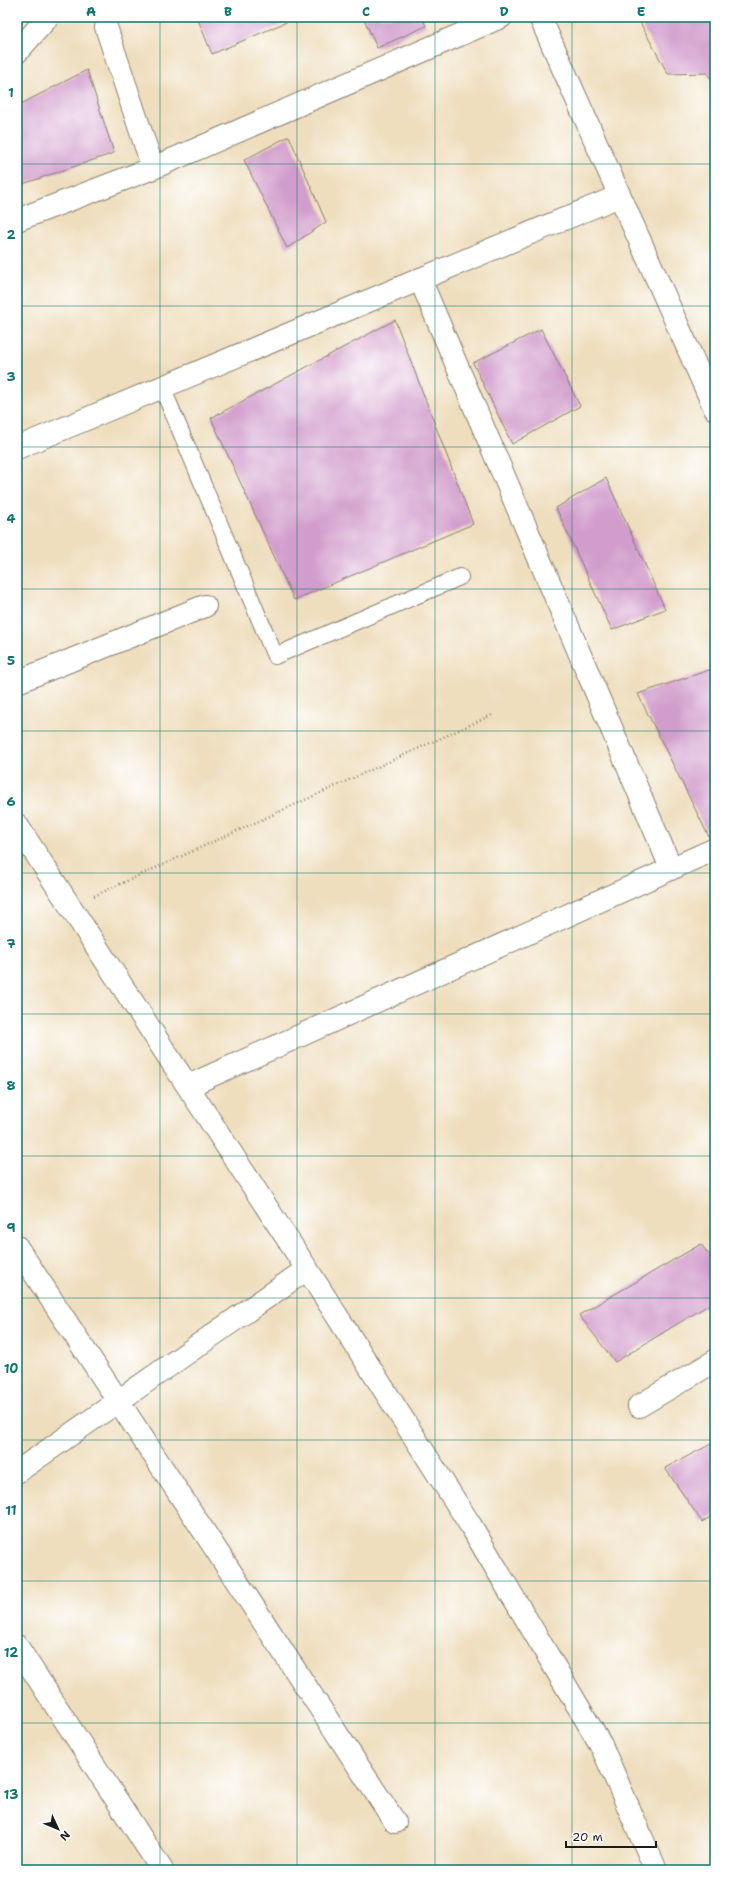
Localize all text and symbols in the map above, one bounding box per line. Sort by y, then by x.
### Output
text: A [86,3,96,20]
text: B [224,3,232,20]
text: C [362,3,370,20]
text: D [499,3,509,20]
text: E [637,3,646,20]
text: 1 [8,84,14,101]
text: 2 [6,226,16,243]
text: 3 [6,368,16,385]
text: 4 [6,510,16,527]
text: 5 [7,652,15,669]
text: 6 [6,793,16,810]
text: 7 [6,935,16,952]
text: 8 [6,1077,16,1094]
text: 9 [6,1219,16,1236]
text: 10 [4,1360,18,1377]
text: 11 [5,1502,17,1519]
text: 12 [4,1644,18,1661]
text: 13 [4,1786,18,1803]
north arrow [38,1809,78,1849]
scale bar [566,1823,656,1849]
text: N [56,1827,73,1844]
text: 20 m [572,1829,603,1845]

